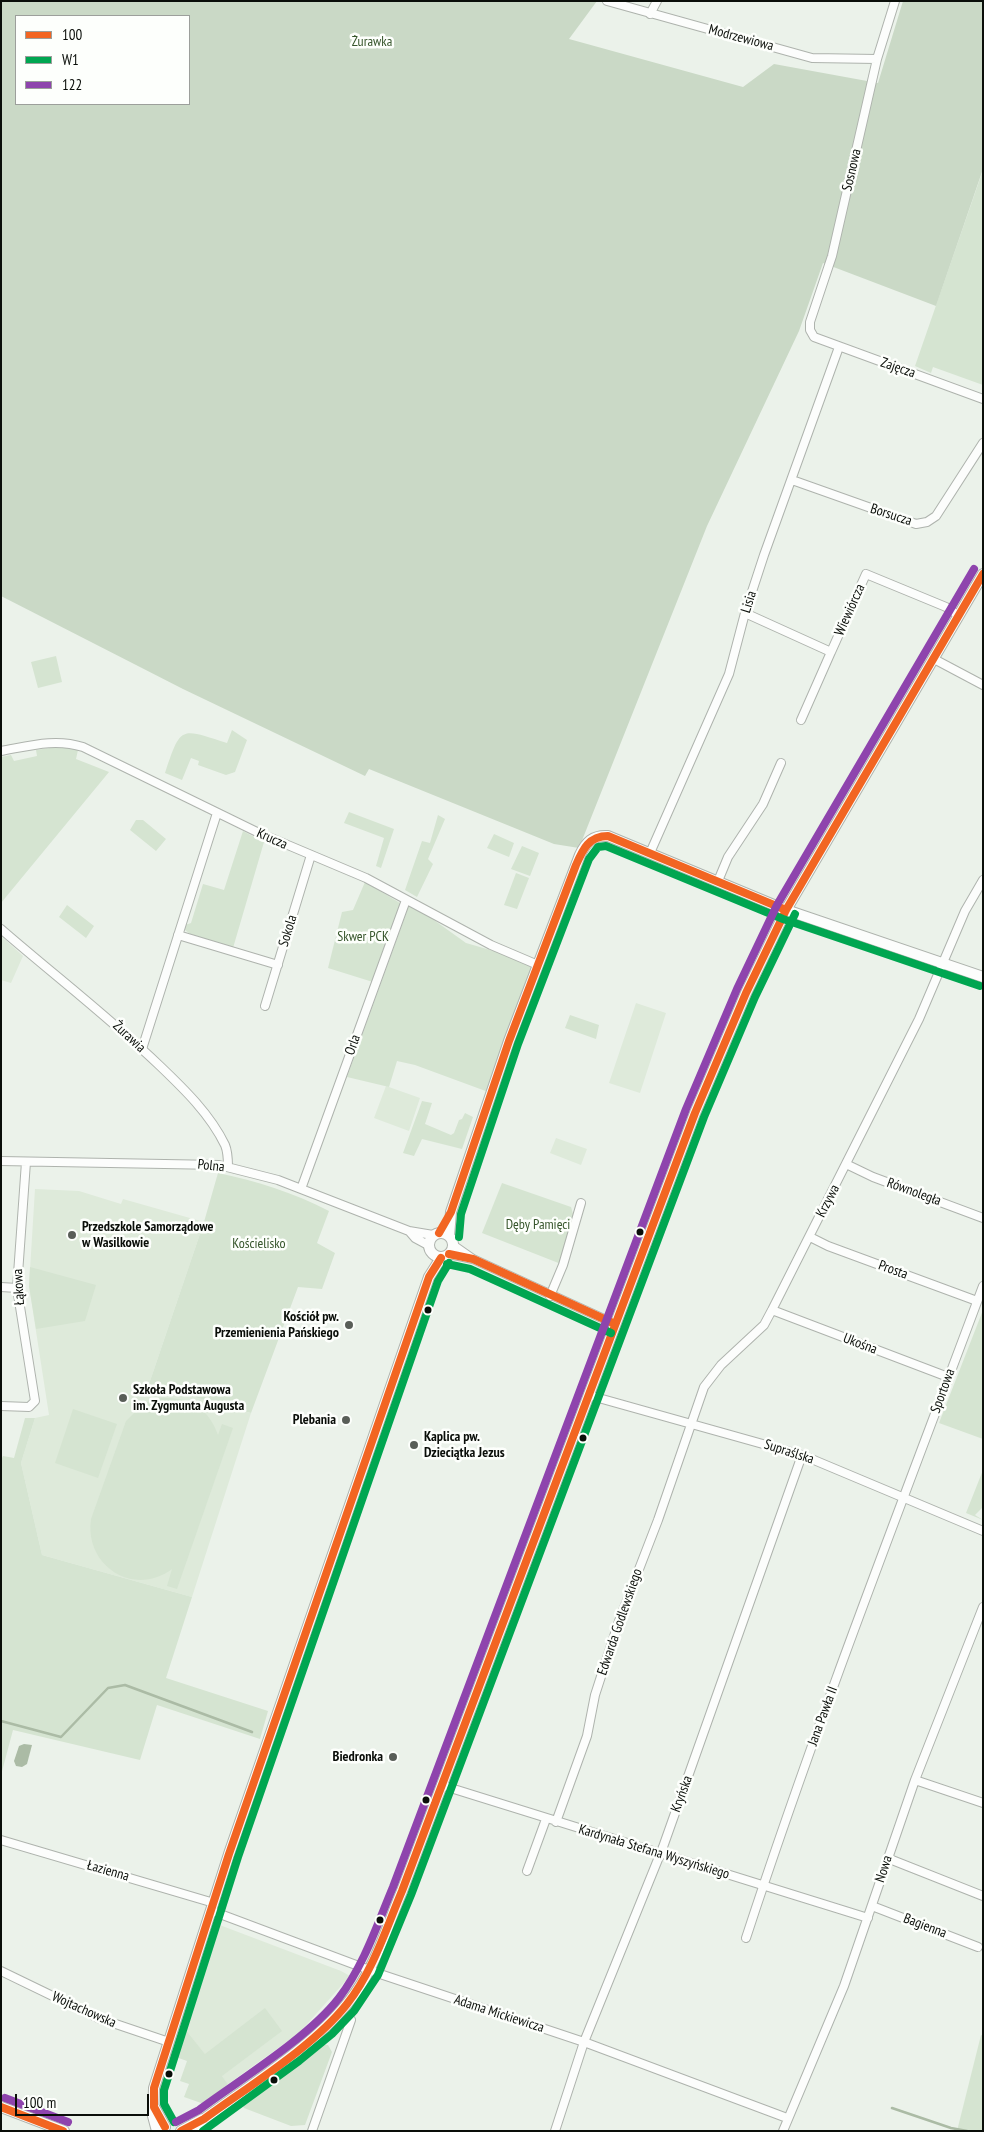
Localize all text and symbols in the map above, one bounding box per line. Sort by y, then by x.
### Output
legend [15,15,190,105]
street label: Modrzewiowa [707,21,775,55]
text: 100 [62,25,82,44]
park label: Żurawka [352,34,392,50]
text: W1 [62,50,79,69]
text: 122 [62,75,82,94]
street label: Sosnowa [839,147,865,193]
street label: Zajęcza [878,354,918,382]
street label: Borsucza [868,500,914,530]
street label: Wiewiórcza [831,582,869,638]
street label: Lisia [738,589,760,615]
street label: Krucza [254,825,290,853]
street label: Sokola [275,913,301,949]
park label: Skwer PCK [337,929,389,945]
street label: Żurawia [109,1018,149,1056]
street label: Orla [342,1033,364,1057]
street label: Polna [197,1156,225,1176]
street label: Równoległa [885,1174,943,1210]
street label: Krzywa [813,1182,843,1220]
park label: Dęby Pamięci [506,1217,570,1233]
place label: Przedszkole Samorządowe w Wasilkowie [82,1219,214,1252]
unlabelled marker [635,1227,645,1237]
marker: Przedszkole Samorządowe w Wasilkowie [66,1229,78,1241]
park label: Kościelisko [232,1236,286,1252]
street label: Prosta [876,1257,910,1283]
street label: Łąkowa [10,1268,28,1306]
unlabelled marker [423,1305,433,1315]
place label: Kościół pw. Przemienienia Pańskiego [215,1309,339,1341]
marker: Kościół pw. Przemienienia Pańskiego [343,1319,355,1331]
street label: Ukośna [841,1330,879,1358]
street label: Sportowa [927,1367,959,1415]
place label: Szkoła Podstawowa im. Zygmunta Augusta [133,1382,244,1414]
marker: Szkoła Podstawowa im. Zygmunta Augusta [117,1392,129,1404]
place label: Plebania [293,1412,336,1428]
marker: Plebania [340,1414,352,1426]
place label: Kaplica pw. Dzieciątka Jezus [424,1429,505,1461]
unlabelled marker [578,1433,588,1443]
street label: Supraślska [762,1436,816,1468]
marker: Kaplica pw. Dzieciątka Jezus [408,1439,420,1451]
street label: Edwarda Godlewskiego [594,1567,646,1677]
street label: Jana Pawła II [805,1684,841,1748]
place label: Biedronka [333,1749,383,1765]
marker: Biedronka [387,1751,399,1763]
street label: Kryńska [668,1773,696,1815]
unlabelled marker [421,1795,431,1805]
street label: Kardynała Stefana Wyszyńskiego [576,1821,732,1883]
street label: Nowa [872,1853,896,1885]
street label: Łazienna [85,1857,131,1885]
street label: Bagienna [901,1910,949,1942]
unlabelled marker [375,1915,385,1925]
street label: Wojtachowska [49,1988,119,2032]
street label: Adama Mickiewicza [452,1992,546,2036]
unlabelled marker [164,2069,174,2079]
unlabelled marker [269,2075,279,2085]
scale bar [18,2084,151,2116]
text: 100 m [23,2093,56,2112]

